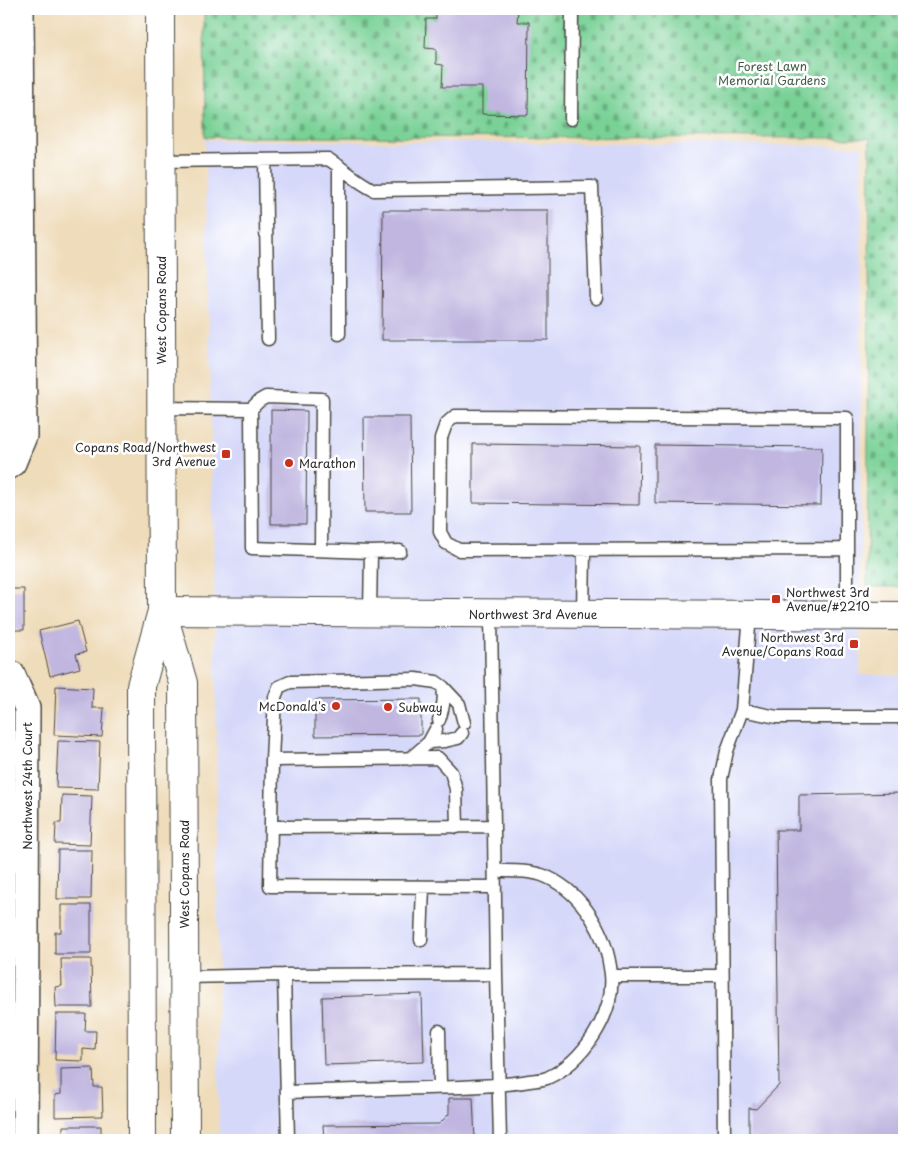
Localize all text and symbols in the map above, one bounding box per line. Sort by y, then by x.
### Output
park label: Forest Lawn Memorial Gardens [718,57,826,89]
street label: West Copans Road [152,256,170,364]
place label: Copans Road/Northwest 3rd Avenue [75,438,216,470]
marker: Copans Road/Northwest 3rd Avenue [220,448,232,460]
place label: Marathon [299,454,356,472]
marker: Marathon [283,457,295,469]
place label: Northwest 3rd Avenue/#2210 [786,583,870,615]
marker: Northwest 3rd Avenue/#2210 [770,593,782,605]
street label: Northwest 3rd Avenue [469,605,598,623]
place label: Northwest 3rd Avenue/Copans Road [722,628,844,660]
marker: Northwest 3rd Avenue/Copans Road [848,638,860,650]
place label: McDonald's [259,697,327,715]
place label: Subway [398,698,443,716]
marker: McDonald's [330,700,342,712]
marker: Subway [382,701,394,713]
street label: Northwest 24th Court [18,722,36,850]
street label: West Copans Road [175,820,193,928]

